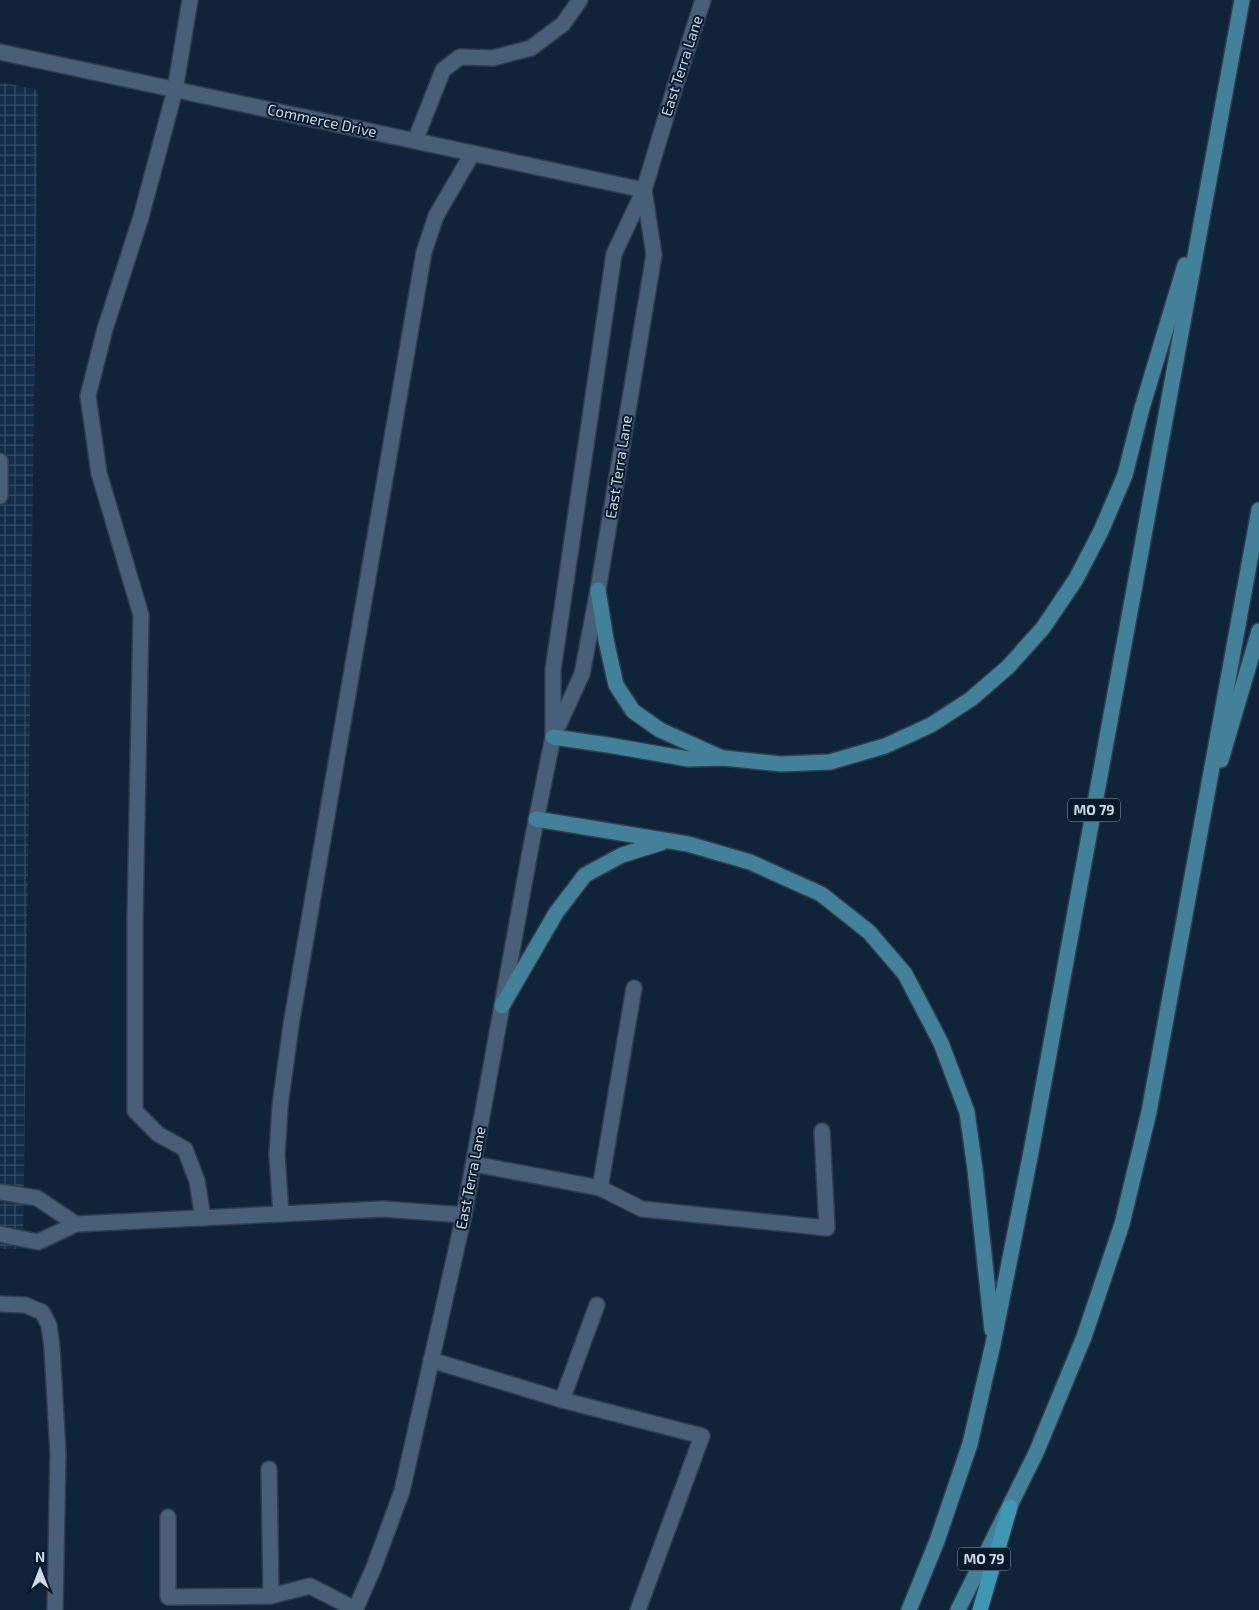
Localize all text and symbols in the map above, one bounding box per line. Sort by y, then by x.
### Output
street label: East Terra Lane [656,13,706,118]
street label: Commerce Drive [266,100,379,140]
street label: East Terra Lane [601,414,635,520]
road number: MO 79 [1068,798,1120,822]
street label: East Terra Lane [451,1125,489,1231]
north arrow [15,1545,65,1595]
text: N [35,1548,45,1565]
road number: MO 79 [958,1548,1010,1570]

